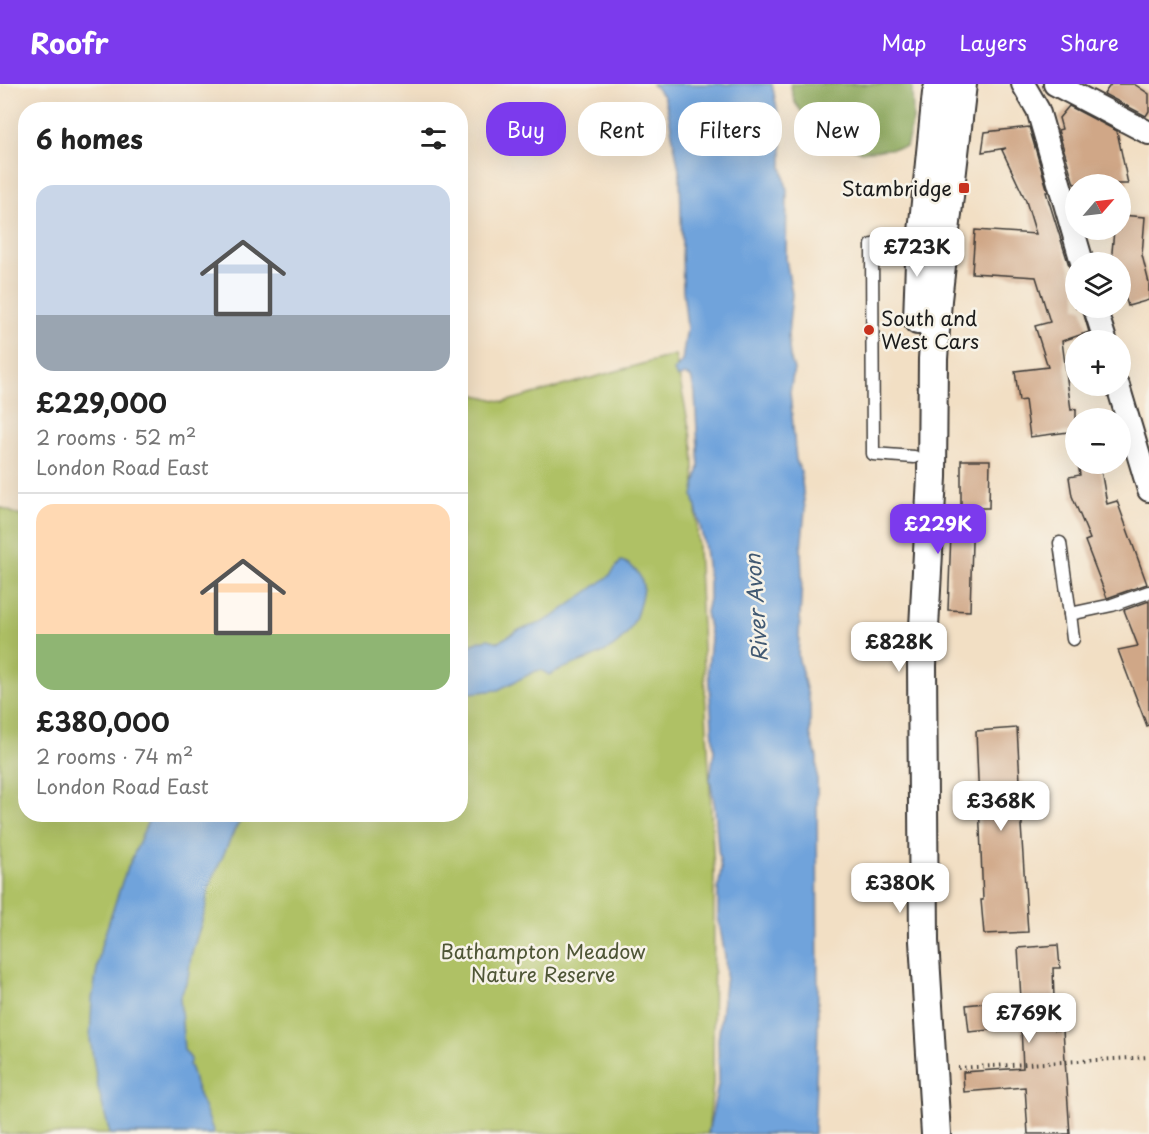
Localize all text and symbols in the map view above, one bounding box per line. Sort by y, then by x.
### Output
text: Roofr [30,21,109,64]
text: Map [882,26,926,58]
text: Layers [959,26,1027,58]
text: Share [1060,26,1119,58]
chip: Buy [486,102,566,156]
chip: Rent [578,102,666,156]
chip: Filters [678,102,782,156]
chip: New [794,102,880,156]
text: 6 homes [36,119,143,158]
icon: filters [417,122,450,155]
place label: Stambridge [842,173,952,203]
north arrow [1065,174,1131,240]
map controls [1065,174,1131,474]
marker: Stambridge [957,181,971,195]
icon: home [189,224,297,332]
pin: £723K [875,227,959,278]
text: £723K [883,231,951,261]
button: layers [1065,252,1131,318]
place label: South and West Cars [881,303,979,356]
marker: South and West Cars [862,323,876,337]
button: + [1065,330,1131,396]
text: £229,000 [36,383,167,422]
button: − [1065,408,1131,474]
text: 2 rooms · 52 m² [36,422,196,452]
text: London Road East [36,452,209,482]
pin: £229K [896,504,980,555]
text: £229K [904,508,972,538]
icon: home [189,543,297,651]
water label: River Avon [735,552,775,663]
pin: £828K [857,622,941,673]
text: £828K [865,626,933,656]
text: £380,000 [36,702,170,741]
text: 2 rooms · 74 m² [36,741,193,771]
text: London Road East [36,771,209,801]
pin: £368K [959,781,1043,832]
text: £368K [967,785,1035,815]
pin: £380K [858,863,942,914]
text: £380K [865,867,935,897]
park label: Bathampton Meadow Nature Reserve [440,936,646,989]
pin: £769K [987,993,1071,1044]
text: £769K [996,997,1062,1027]

